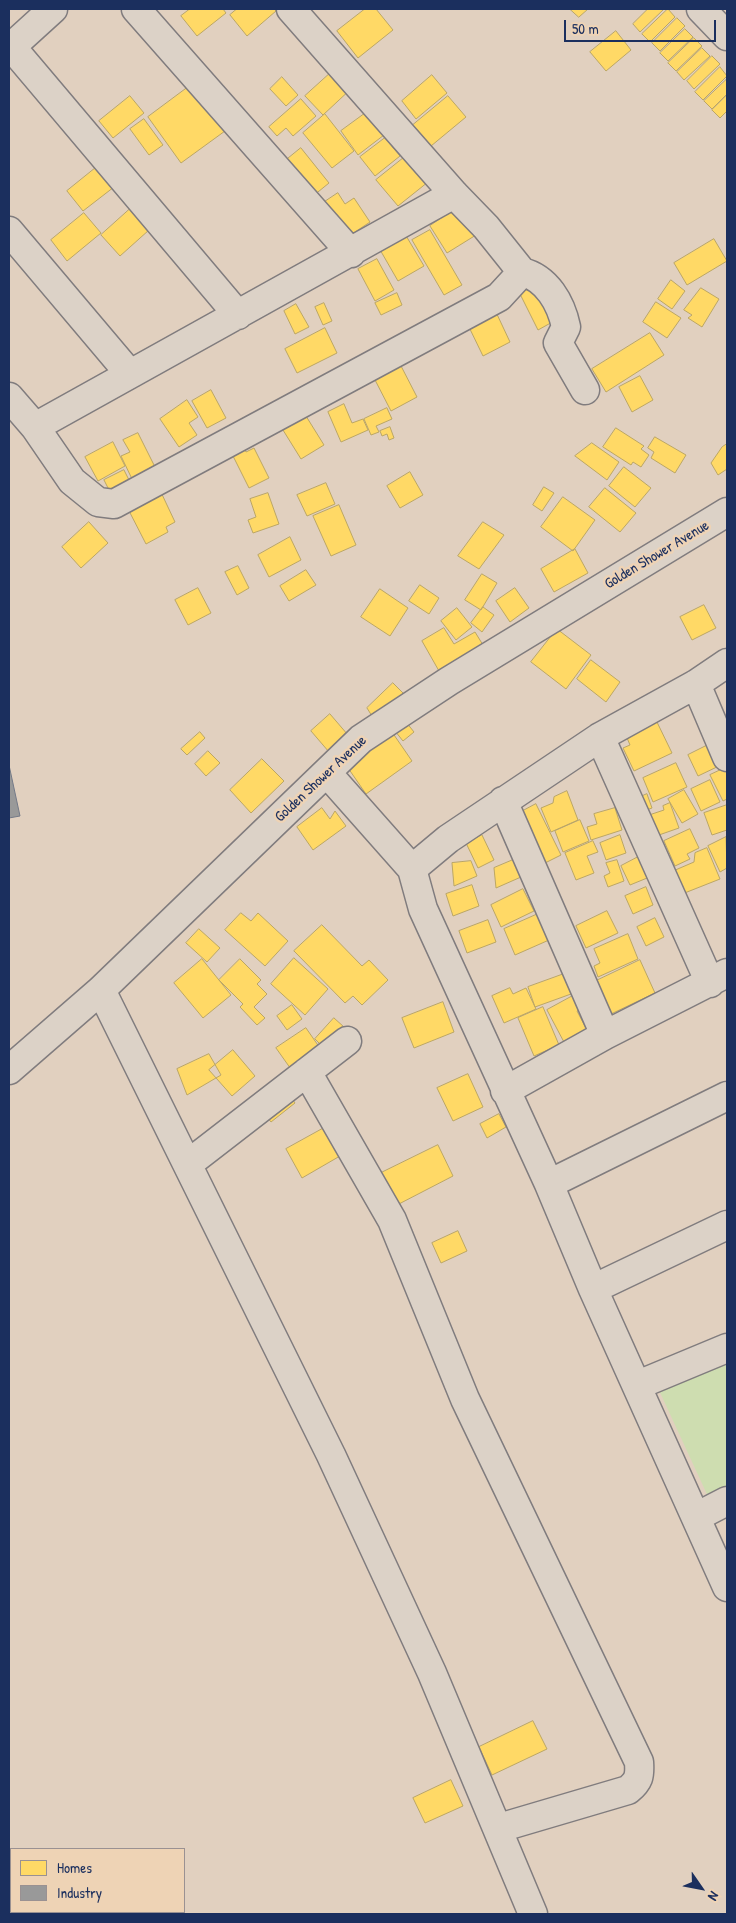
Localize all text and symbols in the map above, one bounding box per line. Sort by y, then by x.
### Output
scale bar [566,10,718,42]
text: 50 m [572,18,599,39]
street label: Golden Shower Avenue [601,517,713,593]
street label: Golden Shower Avenue [271,732,371,826]
legend [10,1848,185,1913]
text: Homes [57,1857,92,1878]
north arrow [676,1863,726,1913]
text: Industry [57,1882,102,1903]
text: N [704,1888,724,1905]

